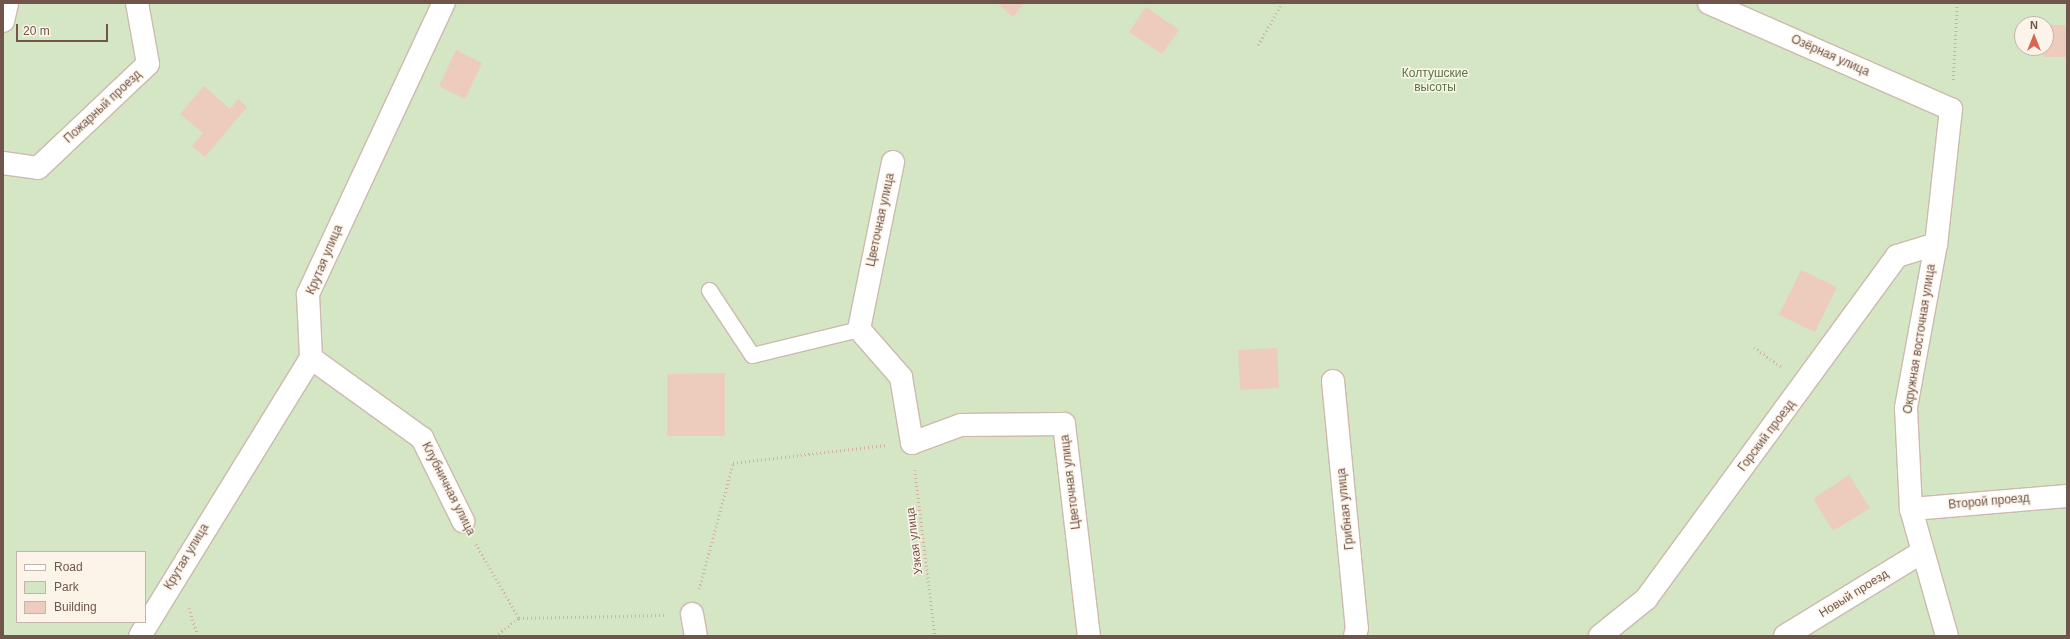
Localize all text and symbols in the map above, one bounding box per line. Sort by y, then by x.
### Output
scale bar [18,16,110,42]
north arrow [2014,16,2054,56]
text: N [2030,19,2038,31]
text: 20 m [23,24,50,38]
street label: Озёрная улица [1789,32,1871,80]
park label: Колтушские высоты [1402,67,1468,95]
street label: Пожарный проезд [61,68,145,146]
street label: Цветочная улица [864,172,898,268]
street label: Крутая улица [304,223,346,297]
street label: Окружная восточная улица [1901,263,1939,415]
street label: Горский проезд [1736,398,1798,474]
street label: Цветочная улица [1058,434,1084,530]
street label: Клубничная улица [418,440,478,538]
street label: Грибная улица [1335,467,1357,551]
street label: Второй проезд [1948,491,2030,513]
street label: Узкая улица [904,507,926,575]
street label: Крутая улица [162,521,212,593]
legend [16,551,146,623]
text: Road [54,560,83,574]
street label: Новый проезд [1817,567,1891,621]
text: Park [54,580,79,594]
text: Building [54,600,97,614]

